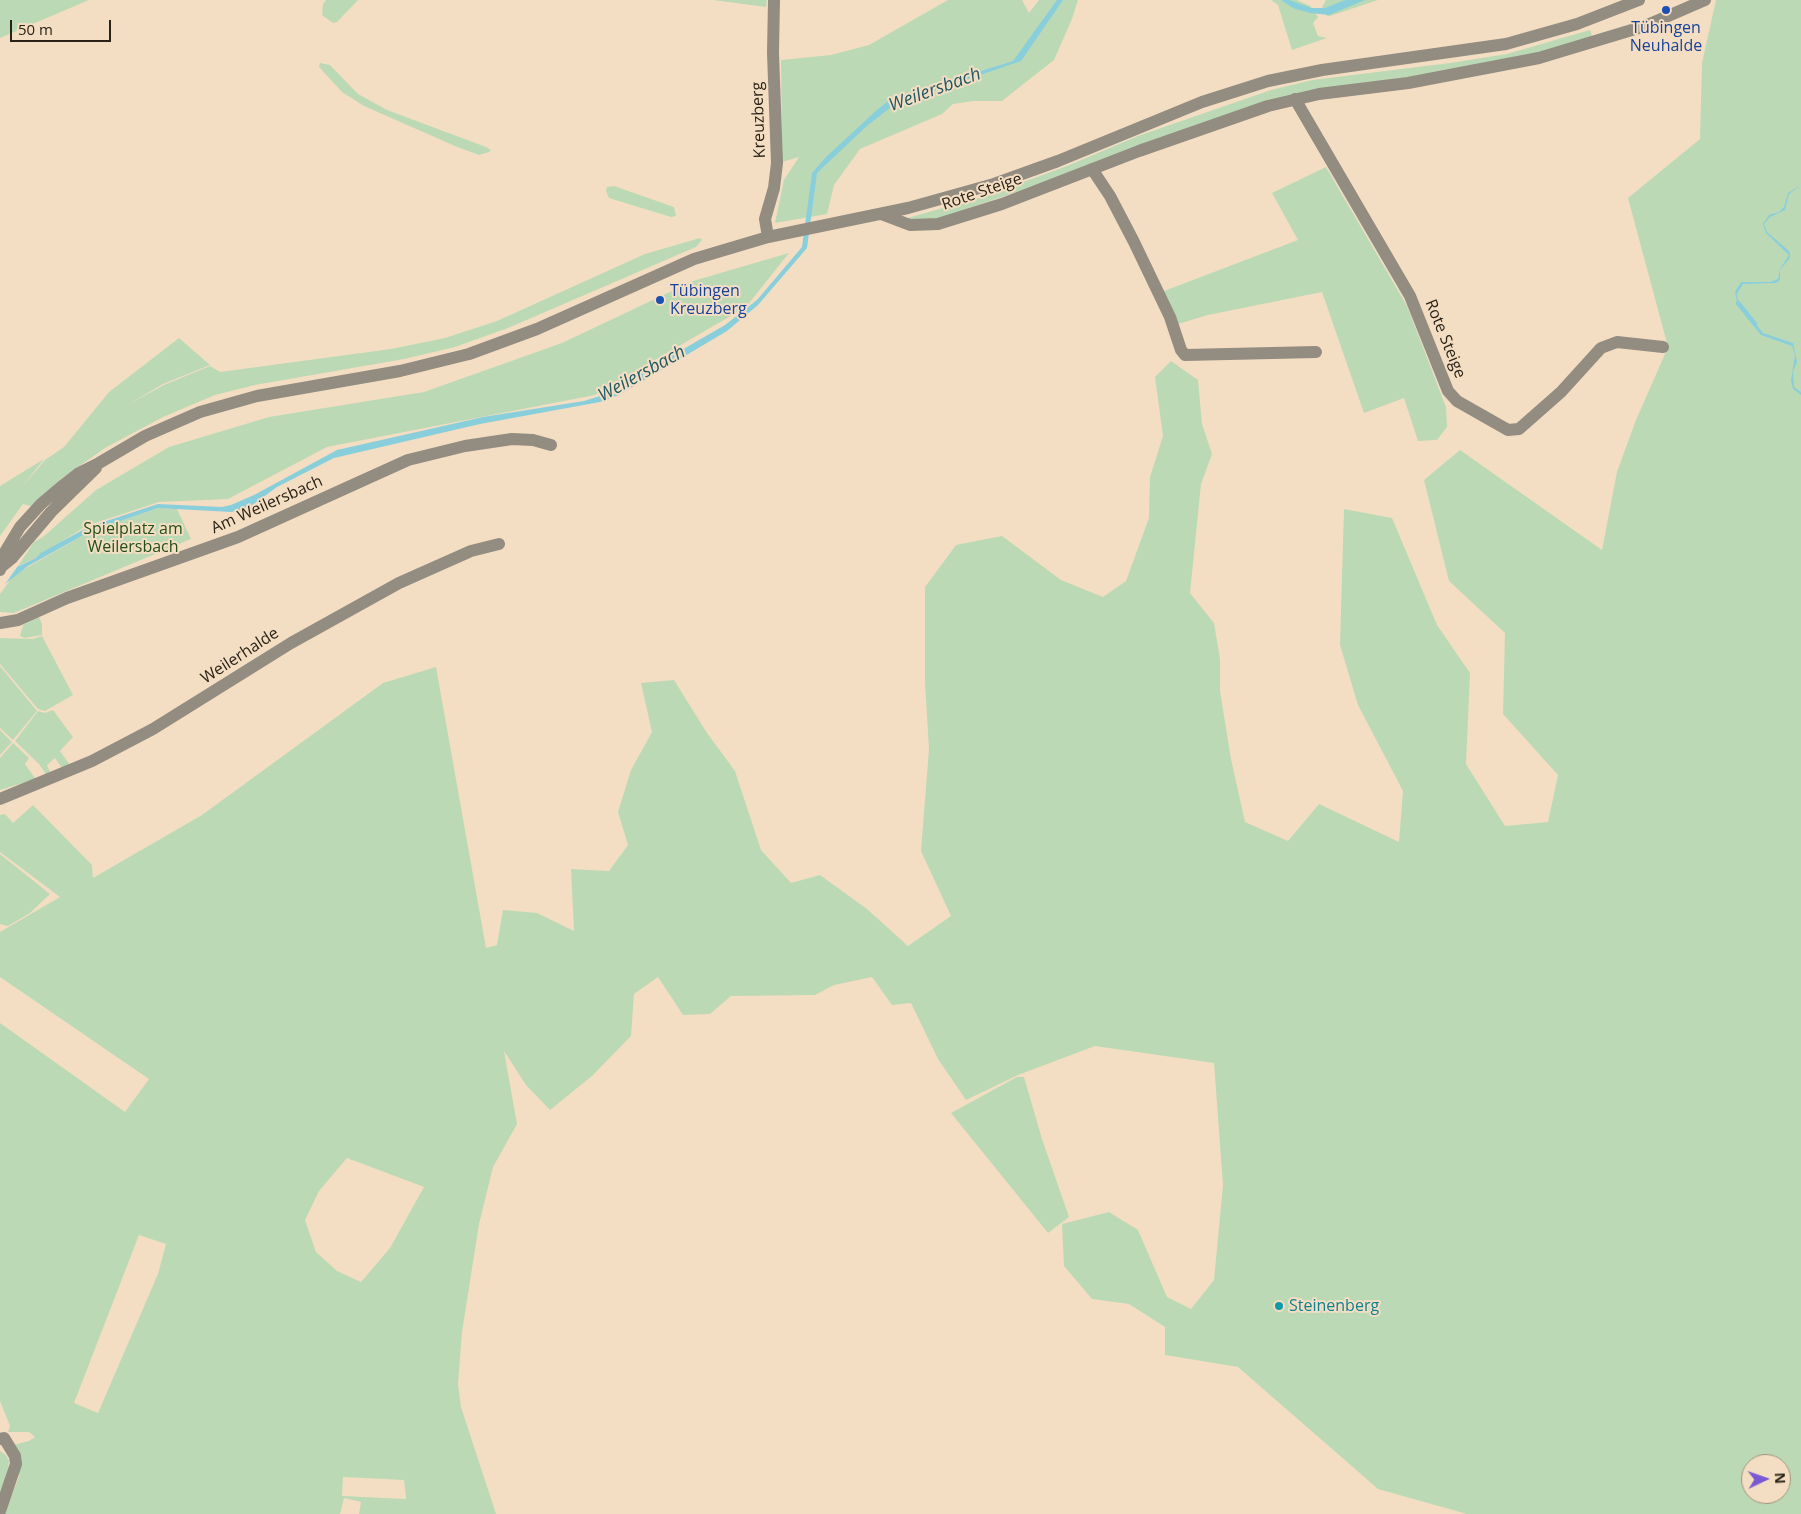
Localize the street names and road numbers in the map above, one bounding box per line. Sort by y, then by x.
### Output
street label: Kreuzberg [748,81,770,159]
street label: Rote Steige [939,169,1025,215]
street label: Rote Steige [1420,297,1470,381]
street label: Am Weilersbach [208,472,326,538]
street label: Weilerhalde [198,624,282,688]

